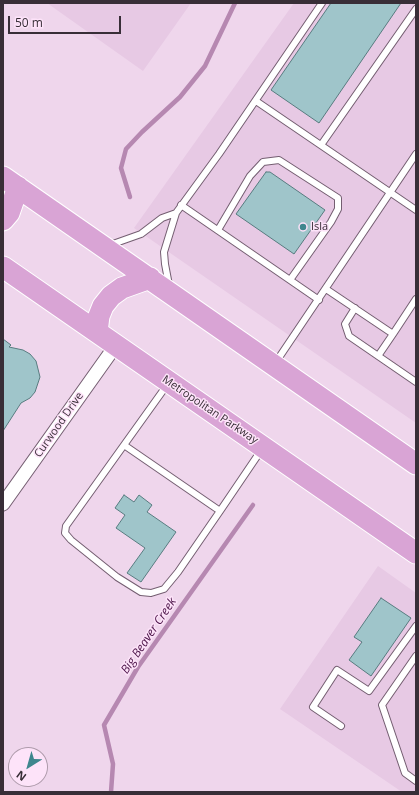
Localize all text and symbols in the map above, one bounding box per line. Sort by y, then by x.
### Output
scale bar [10,8,123,34]
text: 50 m [15,14,43,31]
place label: Isla [311,220,328,234]
marker: Isla [298,222,308,232]
street label: Metropolitan Parkway [160,373,260,447]
street label: Curwood Drive [32,390,86,460]
water label: Big Beaver Creek [118,595,180,677]
north arrow [8,747,48,787]
text: N [13,768,29,785]

